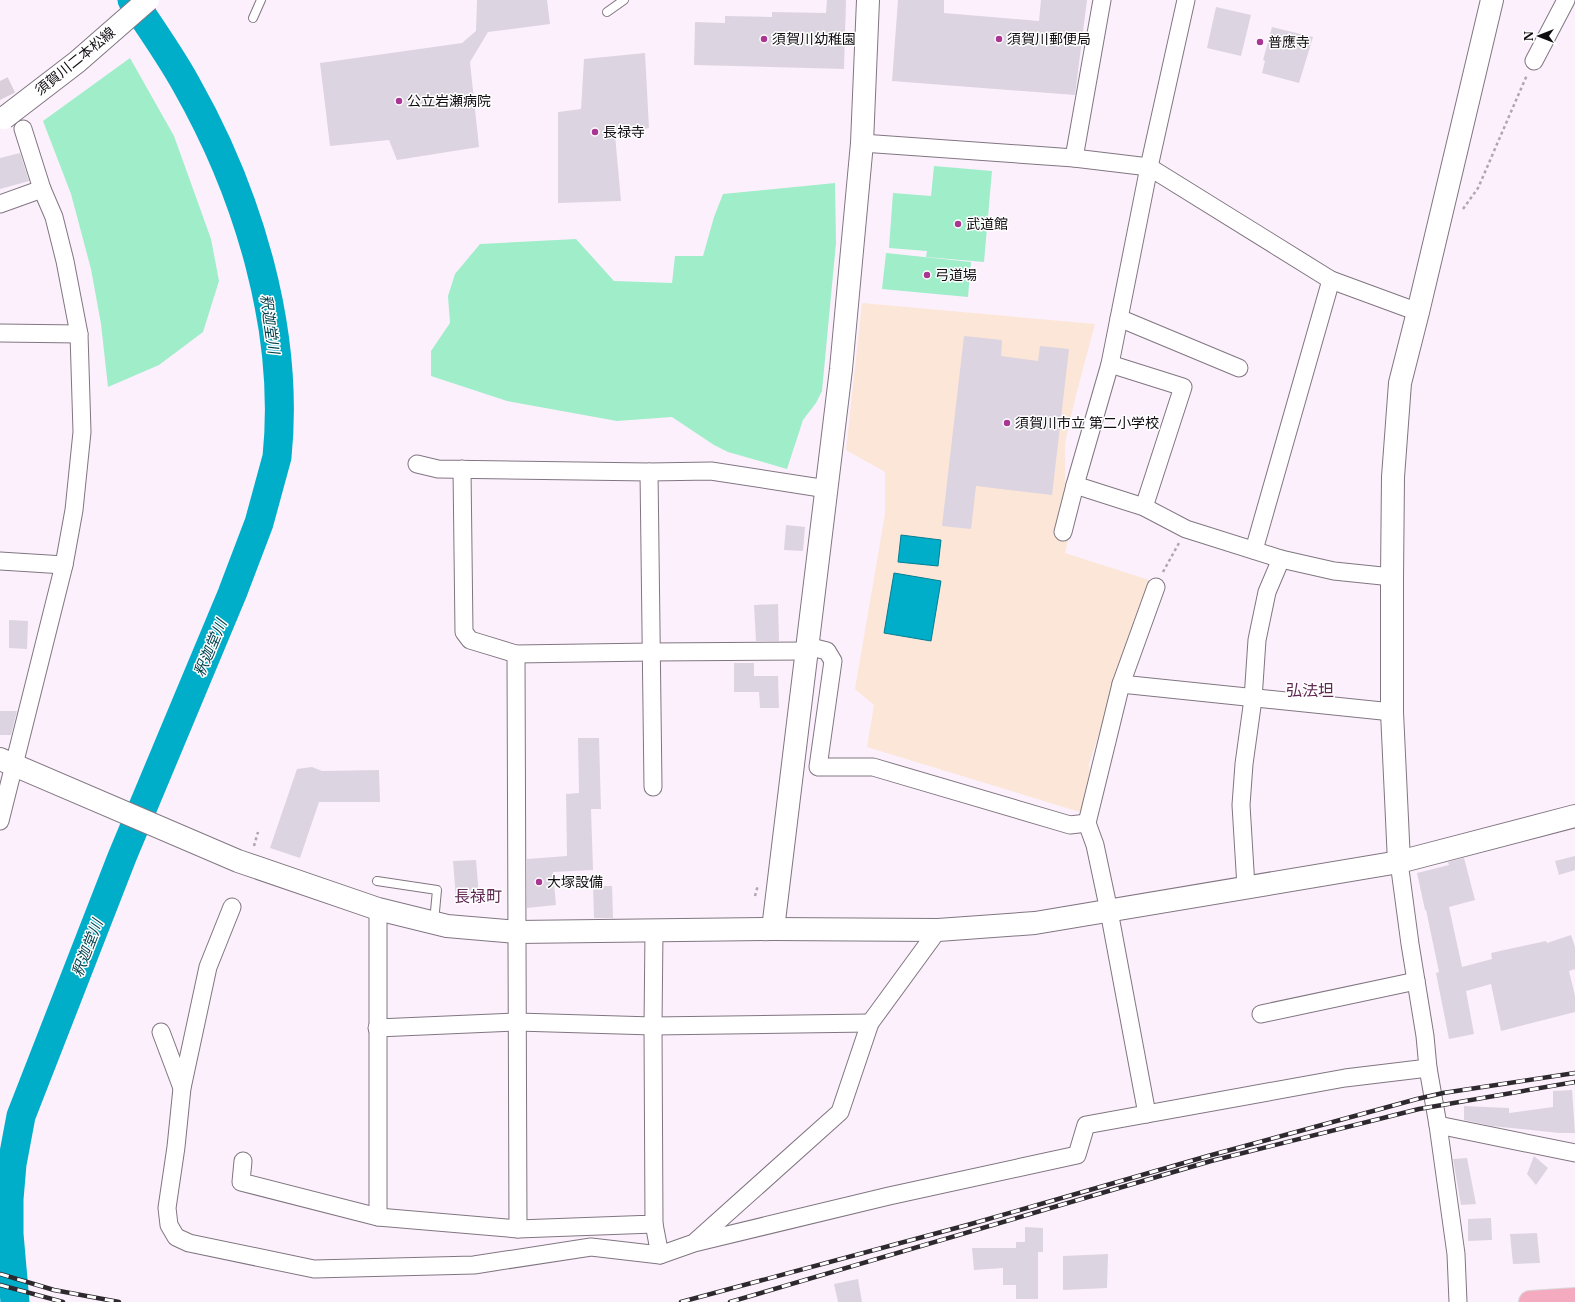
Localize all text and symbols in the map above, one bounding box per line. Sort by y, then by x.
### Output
north arrow [1519,16,1559,56]
street label: 須賀川二本松線 [31,23,119,99]
place label: 須賀川幼稚園 [772,30,856,48]
place label: 須賀川郵便局 [1007,30,1091,48]
text: N [1522,30,1536,41]
place label: 普應寺 [1268,33,1310,51]
marker: 須賀川幼稚園 [759,34,769,44]
marker: 須賀川郵便局 [994,34,1004,44]
marker: 普應寺 [1255,37,1265,47]
place label: 公立岩瀬病院 [407,92,491,110]
marker: 公立岩瀬病院 [394,96,404,106]
place label: 長禄寺 [603,123,645,141]
marker: 長禄寺 [590,127,600,137]
place label: 武道館 [966,215,1008,233]
marker: 武道館 [953,219,963,229]
place label: 弓道場 [935,266,977,284]
marker: 弓道場 [922,270,932,280]
water label: 釈迦堂川 [256,293,284,357]
place label: 須賀川市立 第二小学校 [1015,414,1159,432]
marker: 須賀川市立 第二小学校 [1002,418,1012,428]
water label: 釈迦堂川 [190,615,231,679]
district label: 弘法坦 [1286,680,1334,700]
place label: 大塚設備 [547,873,603,891]
marker: 大塚設備 [534,877,544,887]
district label: 長禄町 [454,886,502,906]
water label: 釈迦堂川 [67,915,107,979]

